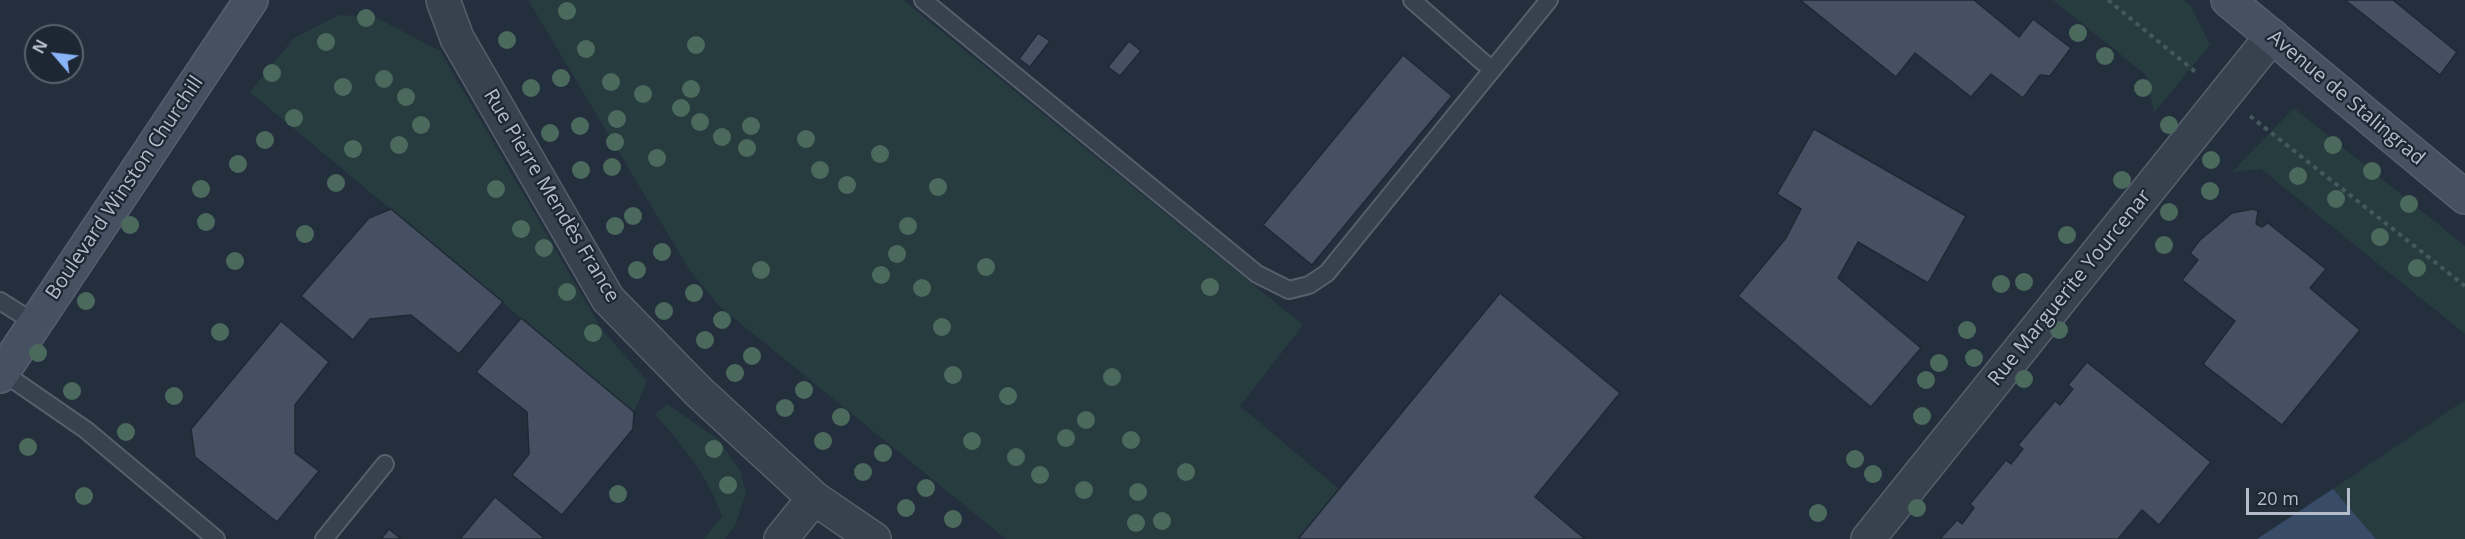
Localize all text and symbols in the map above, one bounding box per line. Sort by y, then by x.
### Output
north arrow [24,24,84,84]
street label: Avenue de Stalingrad [2263,25,2429,171]
text: N [27,36,53,57]
street label: Boulevard Winston Churchill [41,72,209,304]
street label: Rue Pierre Mendès France [478,85,624,307]
street label: Rue Marguerite Yourcenar [1983,185,2157,391]
scale bar [2249,476,2352,514]
text: 20 m [2257,486,2299,510]

